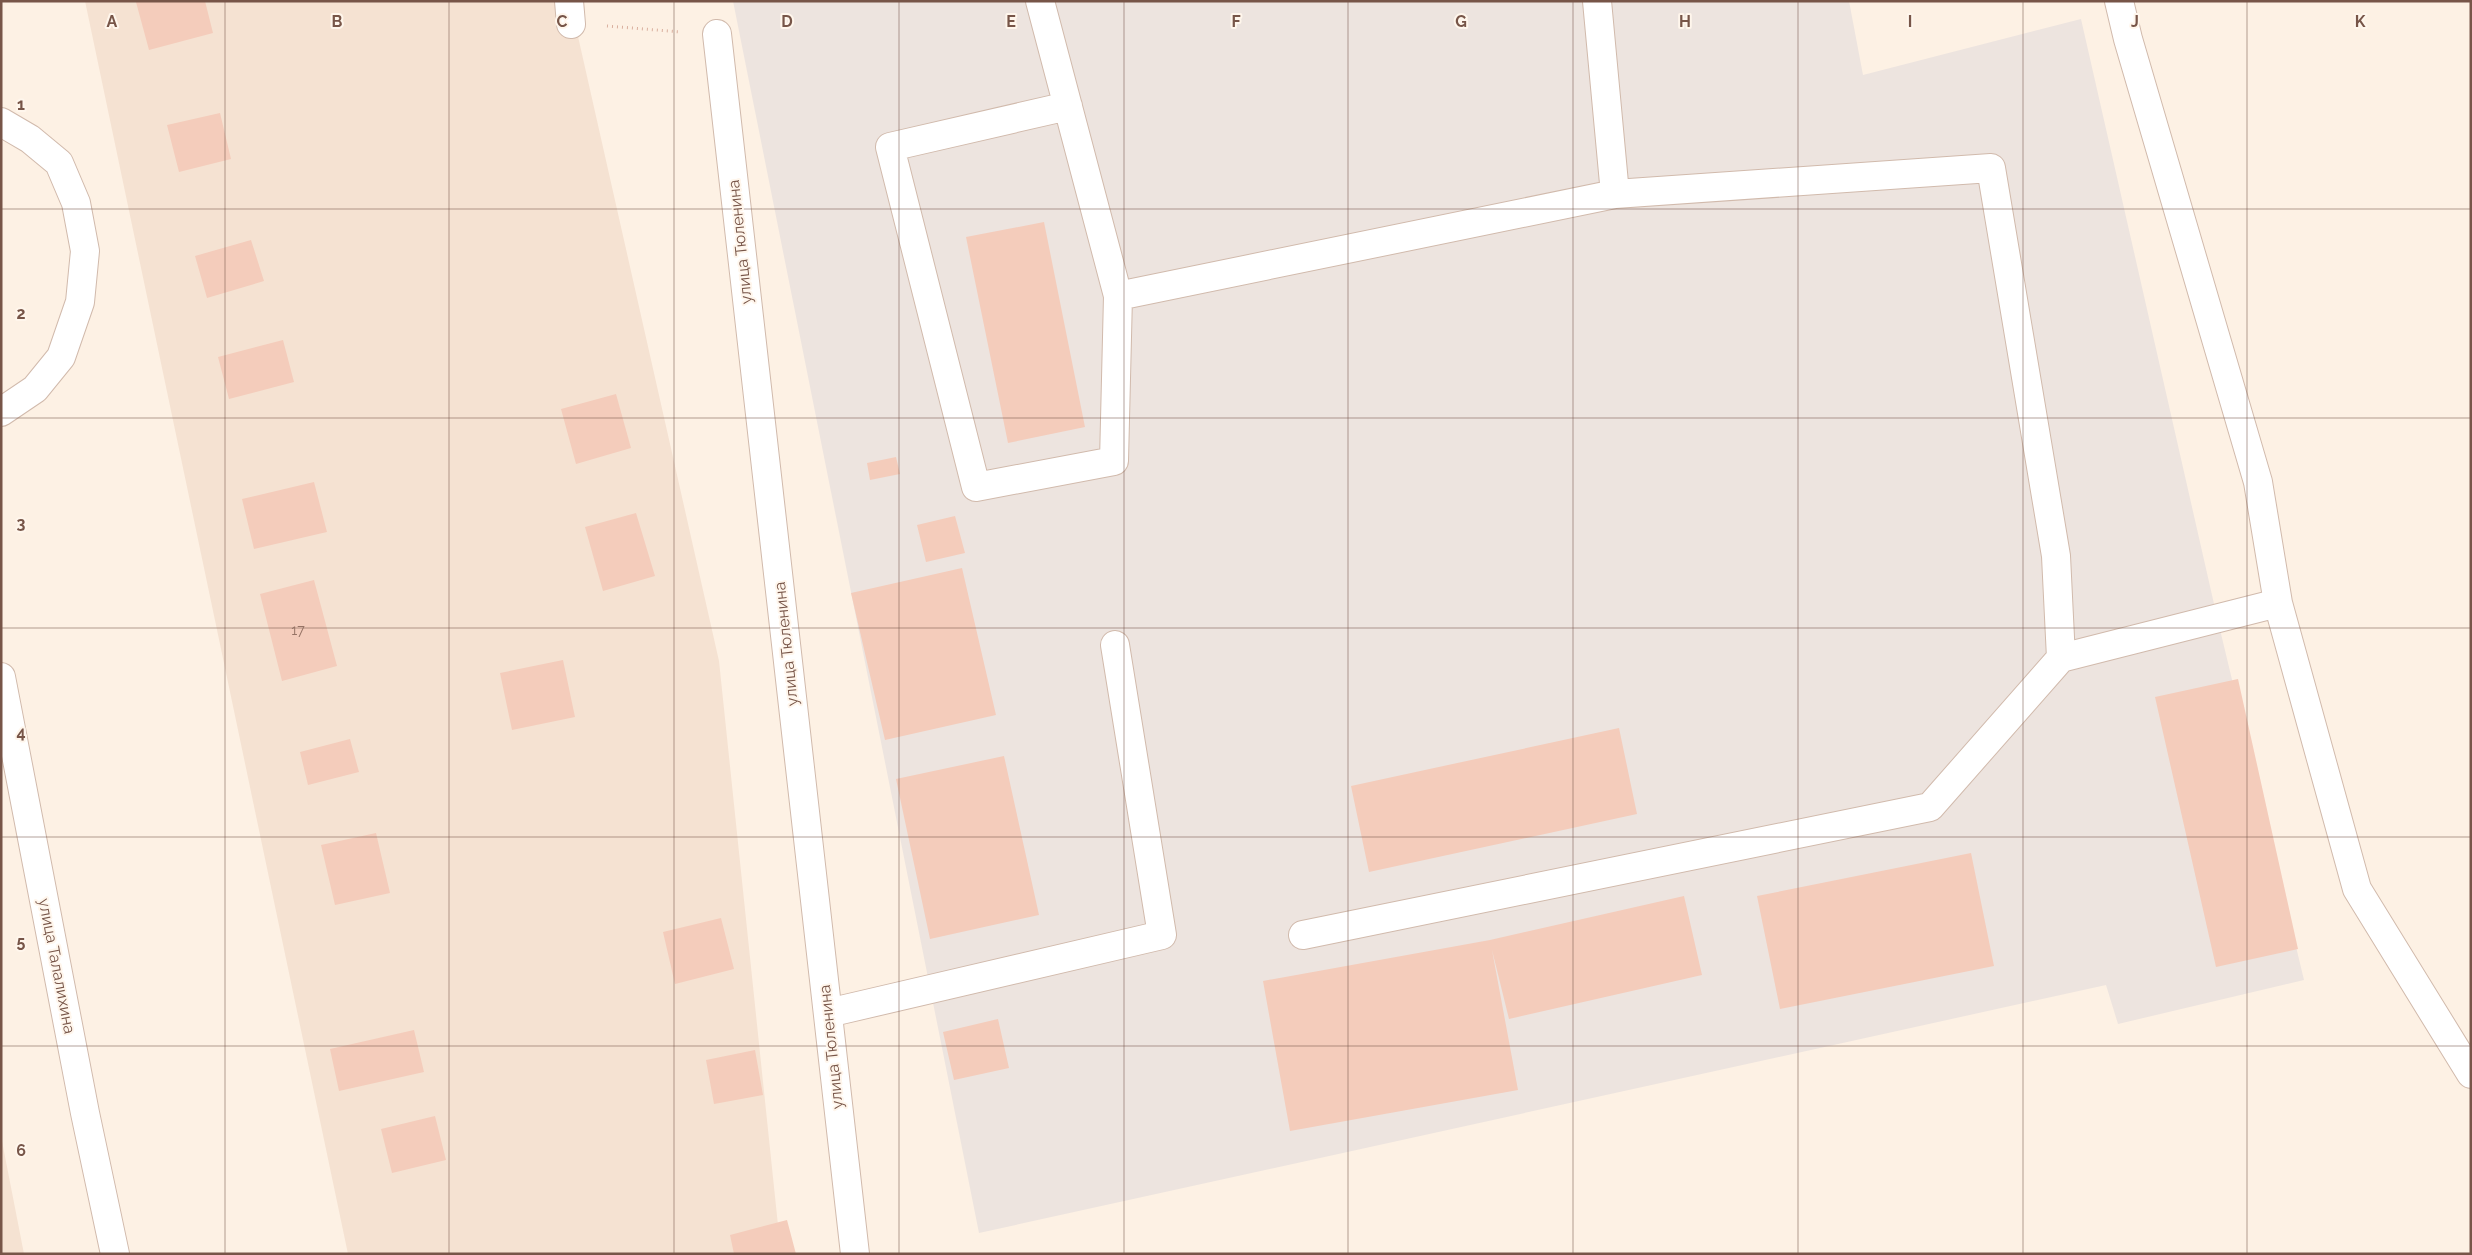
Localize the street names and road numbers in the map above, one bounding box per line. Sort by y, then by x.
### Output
street label: улица Тюленина [724,179,756,305]
street label: улица Тюленина [770,581,802,707]
street label: улица Талалихина [35,897,79,1035]
street label: улица Тюленина [815,984,847,1110]

